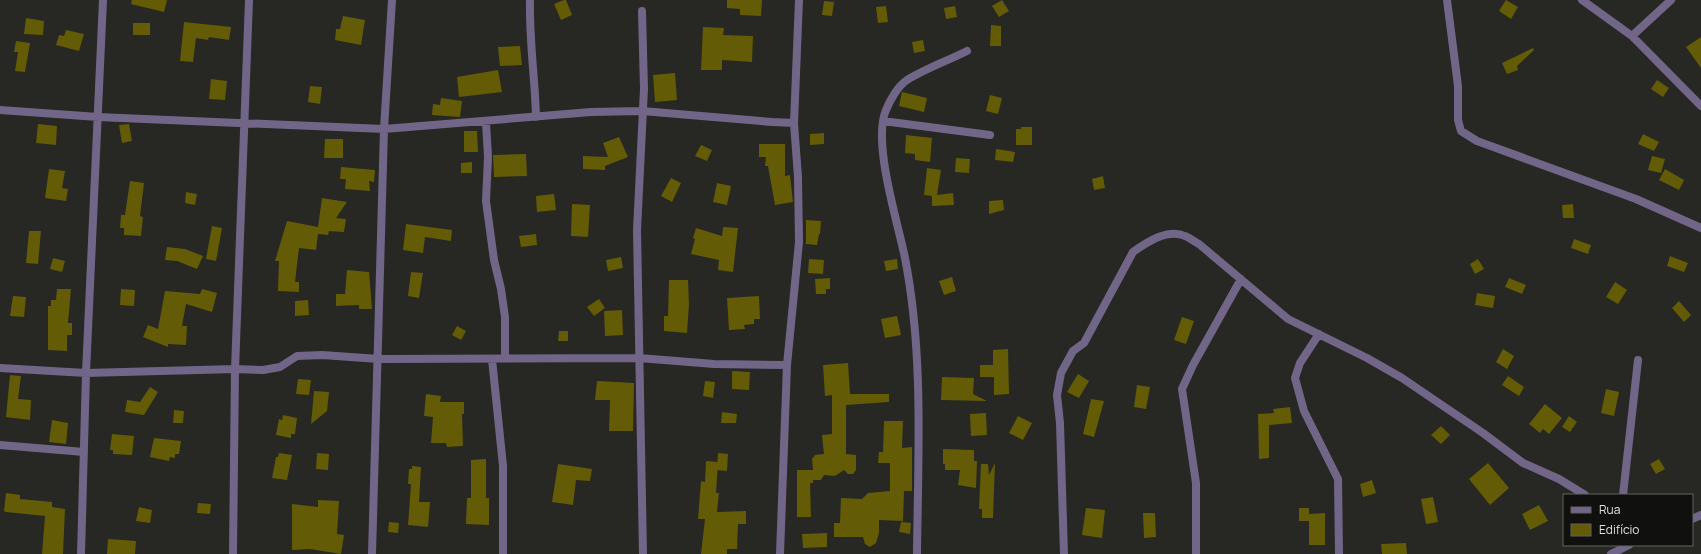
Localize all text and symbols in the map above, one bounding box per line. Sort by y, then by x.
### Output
legend [1563,494,1693,546]
text: Rua [1599,501,1620,518]
text: Edifício [1599,521,1639,538]

